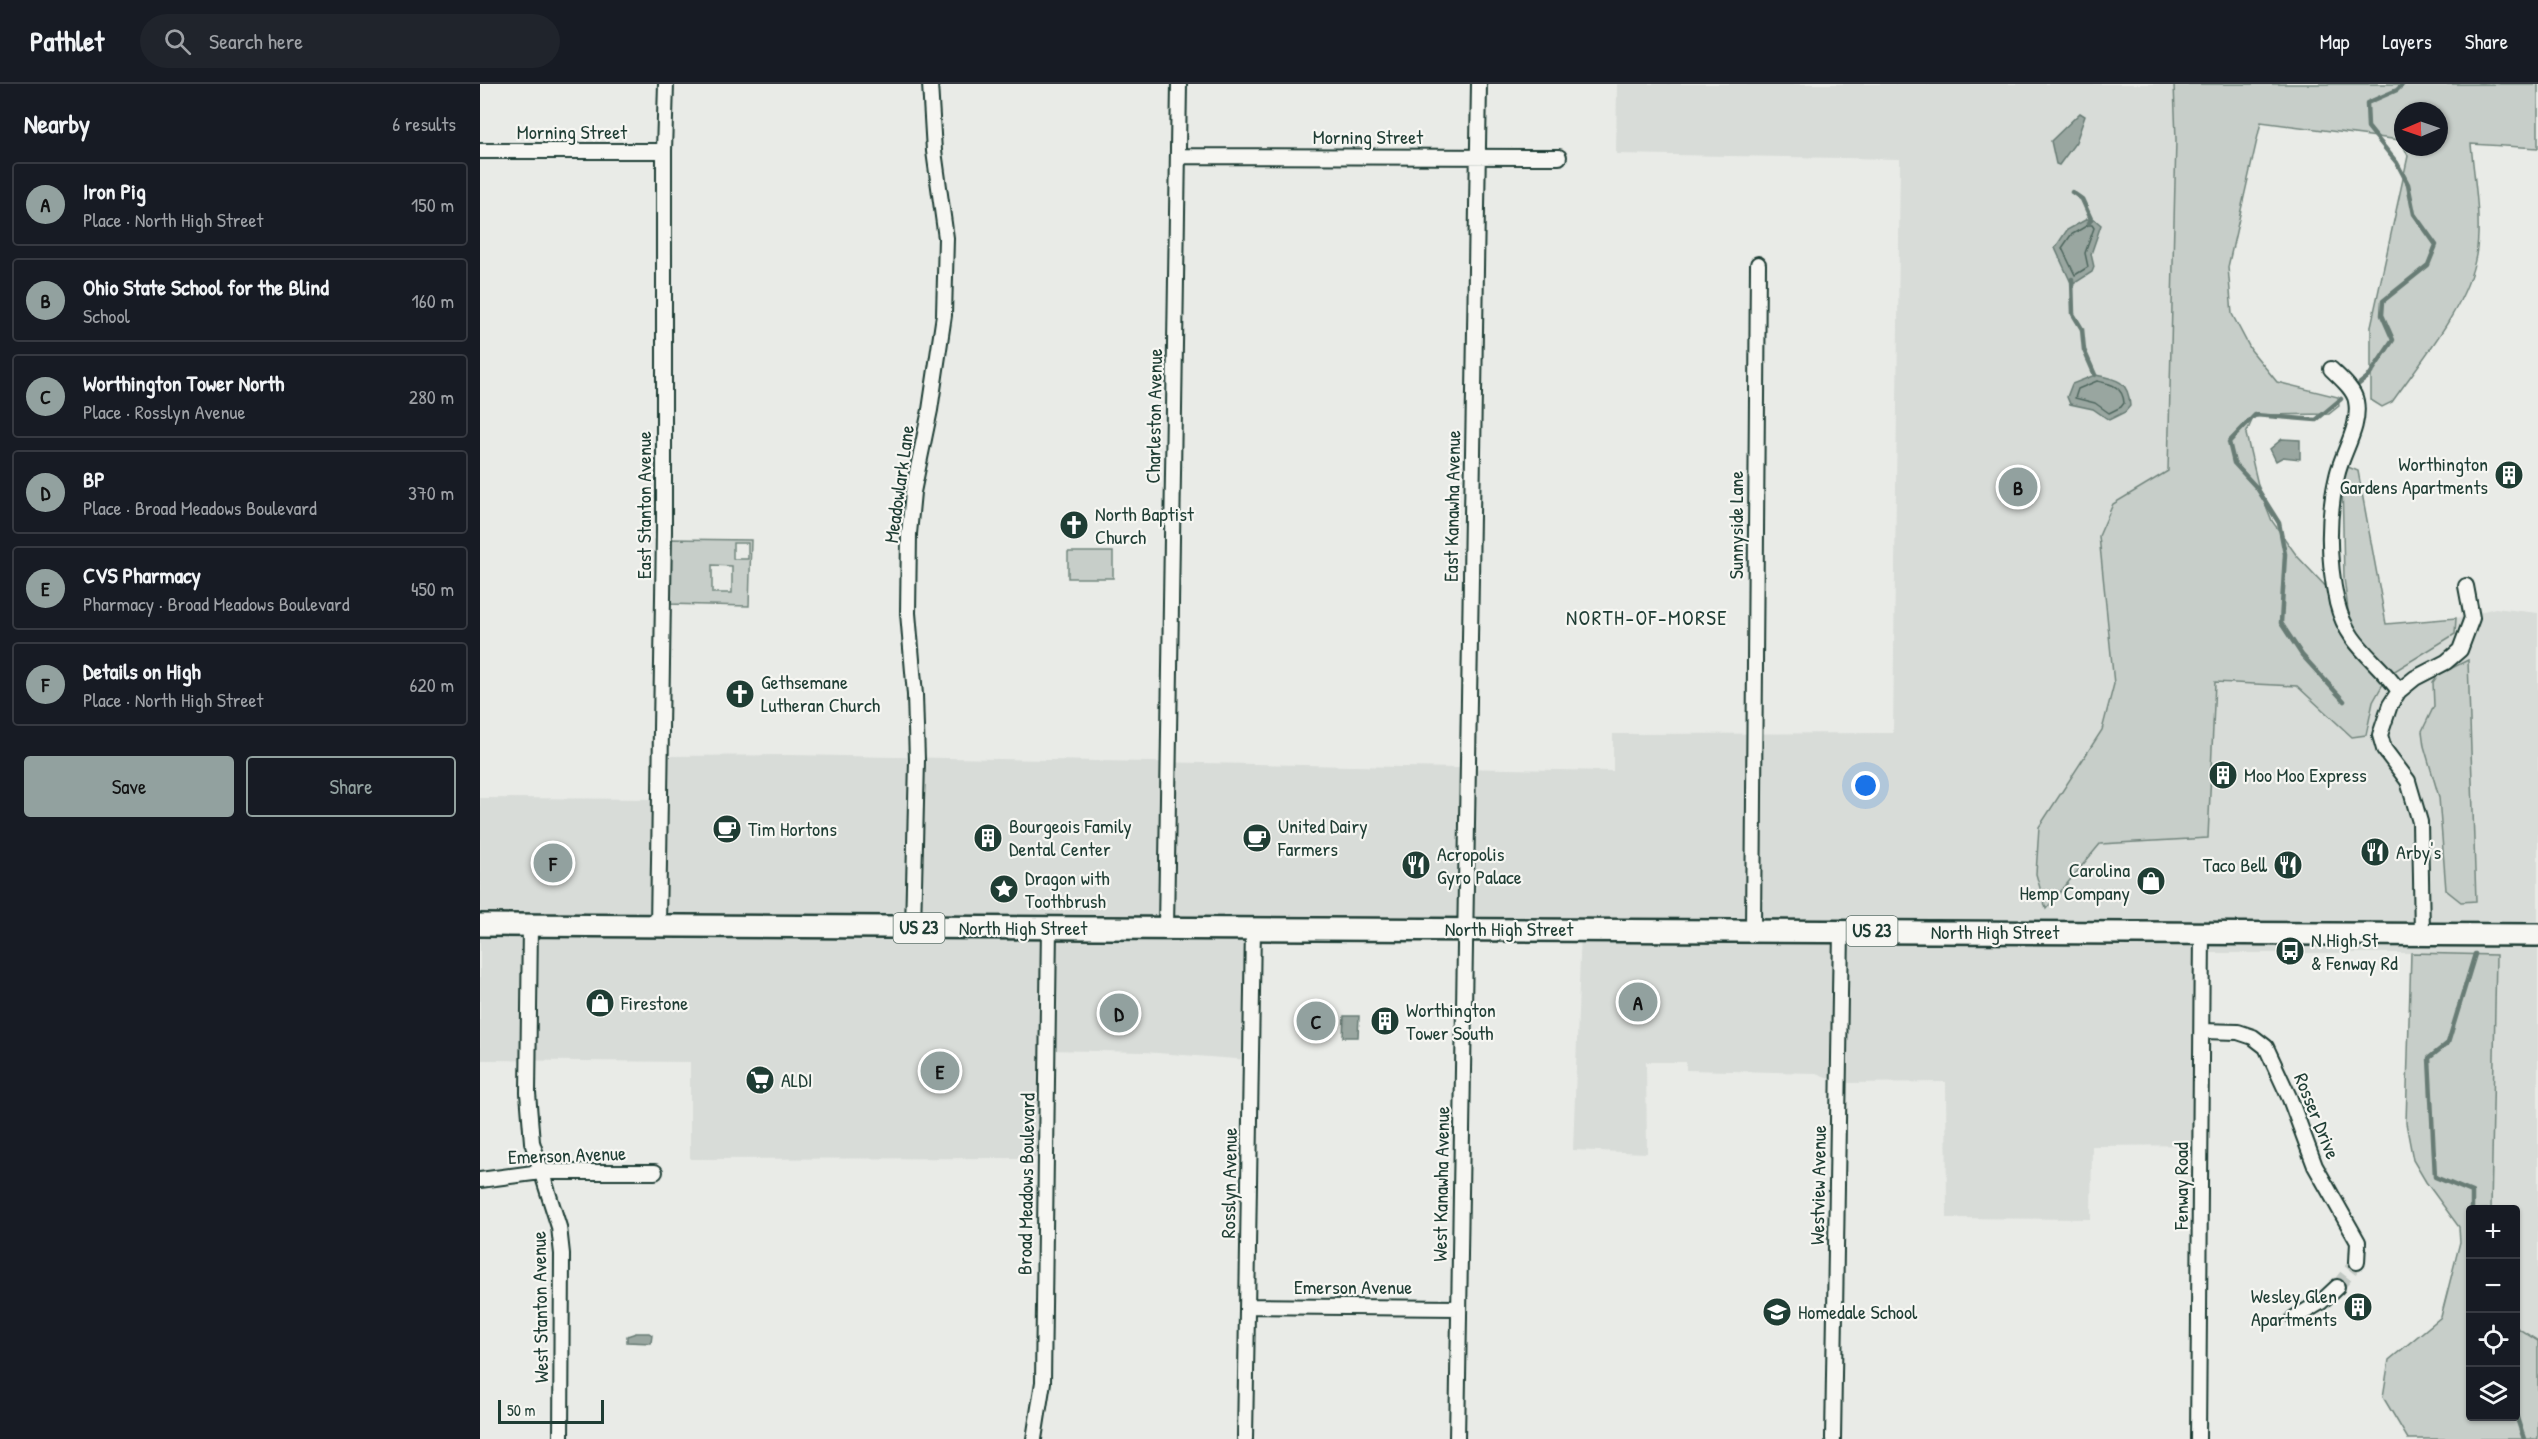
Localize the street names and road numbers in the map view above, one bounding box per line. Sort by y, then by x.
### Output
street label: Morning Street [517,118,628,145]
street label: Morning Street [1313,123,1424,150]
street label: Charleston Avenue [1139,348,1168,484]
street label: Meadowlark Lane [877,423,920,545]
street label: East Kanawha Avenue [1437,430,1466,582]
street label: East Stanton Avenue [630,431,657,579]
street label: Sunnyside Lane [1722,471,1749,579]
road number: US 23 [894,913,944,943]
street label: North High Street [959,914,1088,941]
street label: North High Street [1445,915,1574,942]
road number: US 23 [1846,916,1898,946]
street label: North High Street [1931,918,2060,945]
street label: Rosser Drive [2288,1069,2347,1163]
street label: Broad Meadows Boulevard [1010,1093,1041,1275]
street label: West Kanawha Avenue [1426,1106,1455,1262]
street label: Westview Avenue [1803,1125,1832,1245]
street label: Rosslyn Avenue [1214,1127,1243,1239]
street label: Emerson Avenue [507,1139,627,1170]
street label: Fenway Road [2167,1142,2194,1231]
street label: West Stanton Avenue [525,1231,554,1383]
street label: Emerson Avenue [1294,1273,1412,1300]

